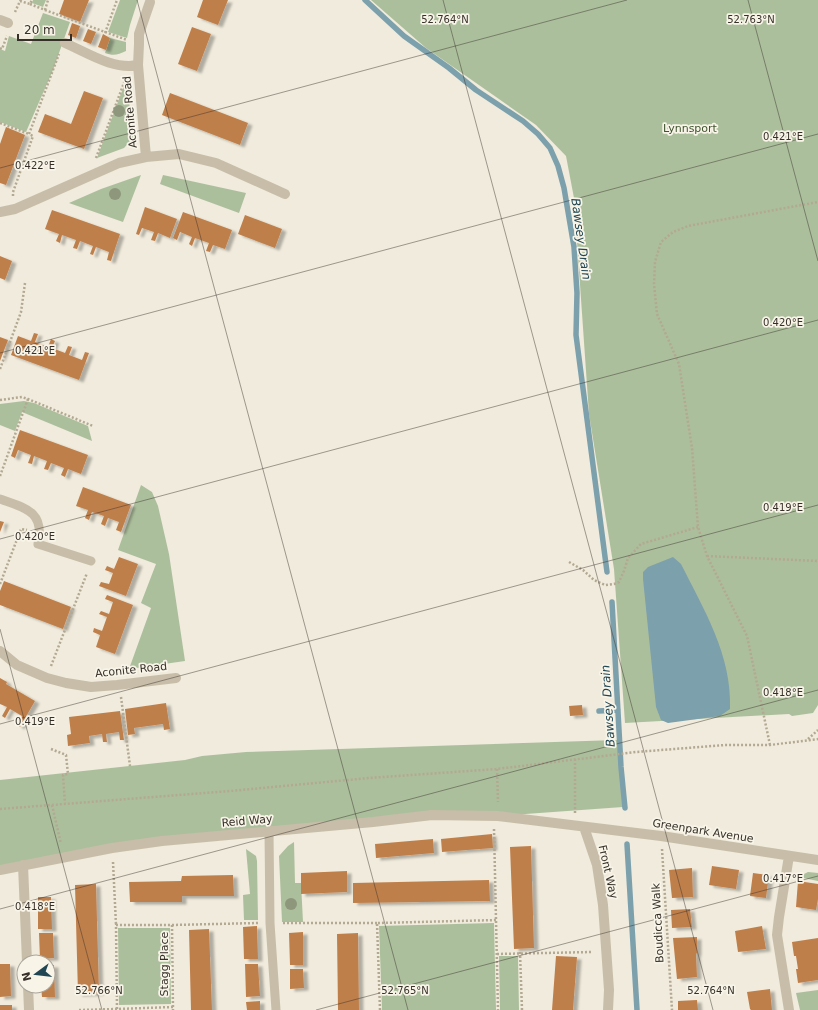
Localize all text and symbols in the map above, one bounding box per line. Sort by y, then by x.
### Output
text: 52.764°N [421,14,469,25]
text: 52.763°N [727,14,775,25]
scale bar [18,16,71,42]
text: 20 m [24,23,55,37]
street label: Aconite Road [120,75,140,149]
park label: Lynnsport [663,122,718,135]
text: 0.421°E [763,131,803,142]
text: 0.422°E [15,160,55,171]
water label: Bawsey Drain [568,197,594,281]
text: 0.420°E [763,317,803,328]
text: 0.421°E [15,345,55,356]
text: 0.419°E [763,502,803,513]
text: 0.420°E [15,531,55,542]
street label: Aconite Road [94,660,168,680]
water label: Bawsey Drain [598,664,618,748]
text: 0.418°E [763,687,803,698]
text: 0.419°E [15,716,55,727]
street label: Reid Way [221,812,273,830]
street label: Greenpark Avenue [651,817,755,845]
street label: Front Way [596,844,621,901]
text: 0.417°E [763,873,803,884]
street label: Boudicca Walk [649,882,667,963]
text: 0.418°E [15,901,55,912]
street label: Stagg Place [158,931,171,996]
north arrow [16,954,56,994]
text: N [19,970,34,983]
text: 52.766°N [75,985,123,996]
text: 52.765°N [381,985,429,996]
text: 52.764°N [687,985,735,996]

